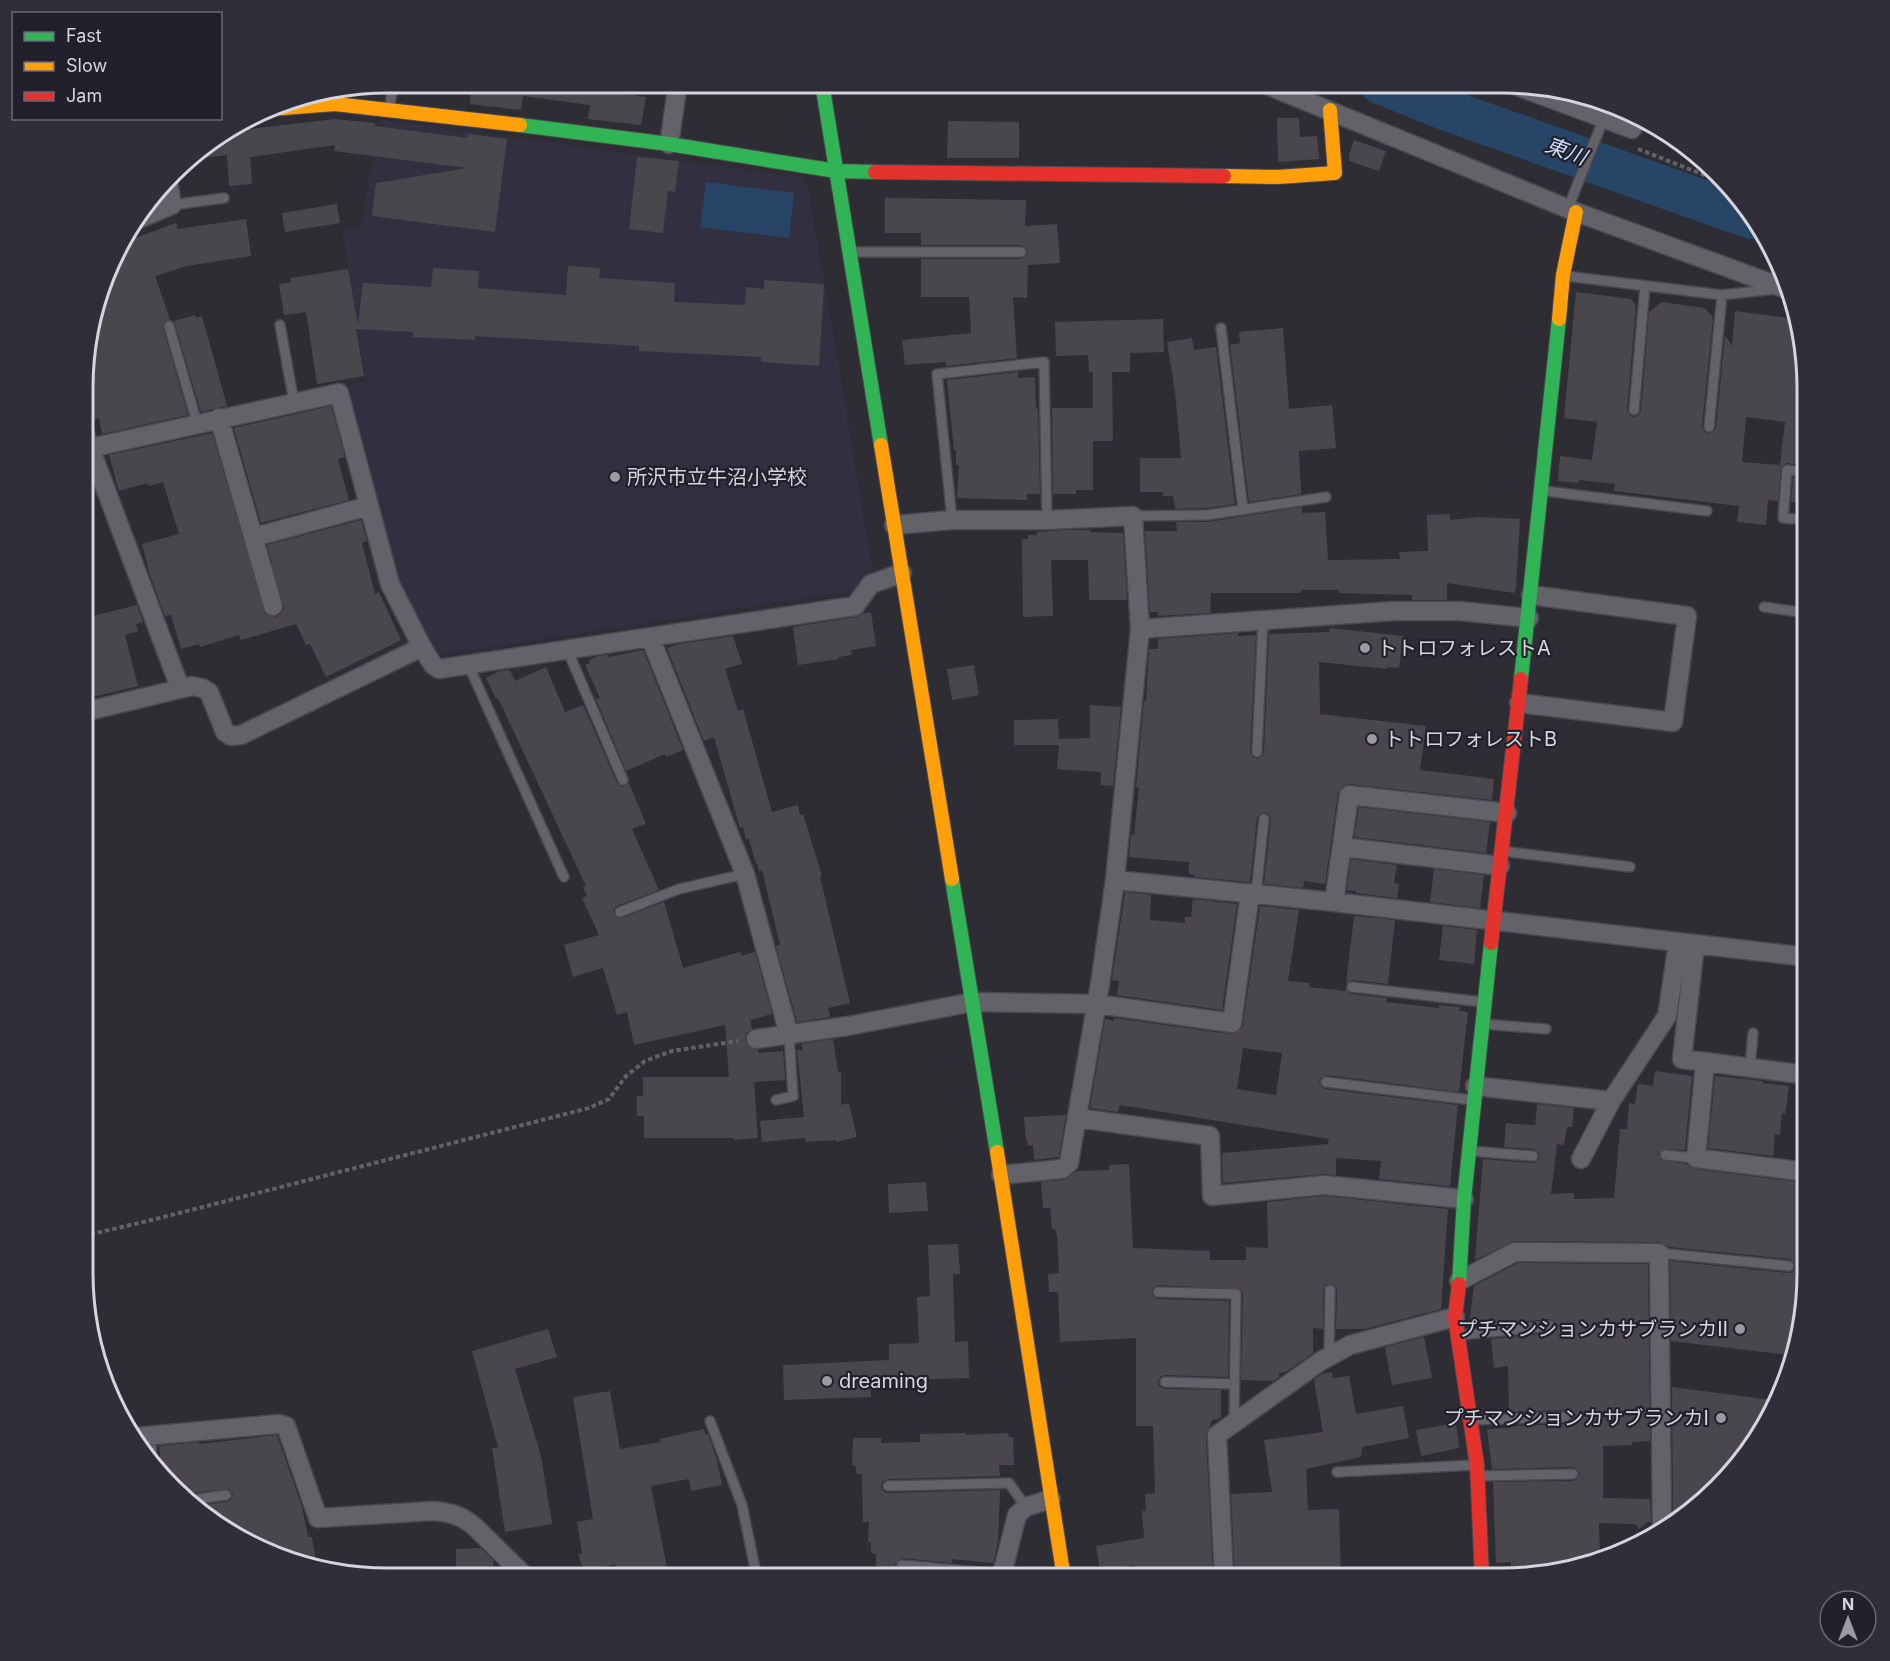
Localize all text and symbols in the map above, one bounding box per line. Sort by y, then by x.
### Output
legend [12,12,222,120]
text: Fast [66,25,102,46]
text: Slow [66,55,107,76]
text: Jam [66,85,102,106]
water label: 東川 [1542,132,1592,171]
place label: 所沢市立牛沼小学校 [627,465,807,489]
marker: 所沢市立牛沼小学校 [608,470,622,484]
place label: トトロフォレストA [1377,636,1551,660]
marker: トトロフォレストA [1358,641,1372,655]
place label: トトロフォレストB [1384,727,1557,751]
marker: トトロフォレストB [1365,732,1379,746]
place label: プチマンションカサブランカⅡ [1457,1317,1728,1341]
marker: プチマンションカサブランカⅡ [1733,1322,1747,1336]
place label: dreaming [839,1369,928,1393]
marker: dreaming [820,1374,834,1388]
place label: プチマンションカサブランカⅠ [1444,1406,1709,1430]
marker: プチマンションカサブランカⅠ [1714,1411,1728,1425]
north arrow [1818,1589,1878,1649]
text: N [1842,1594,1854,1614]

